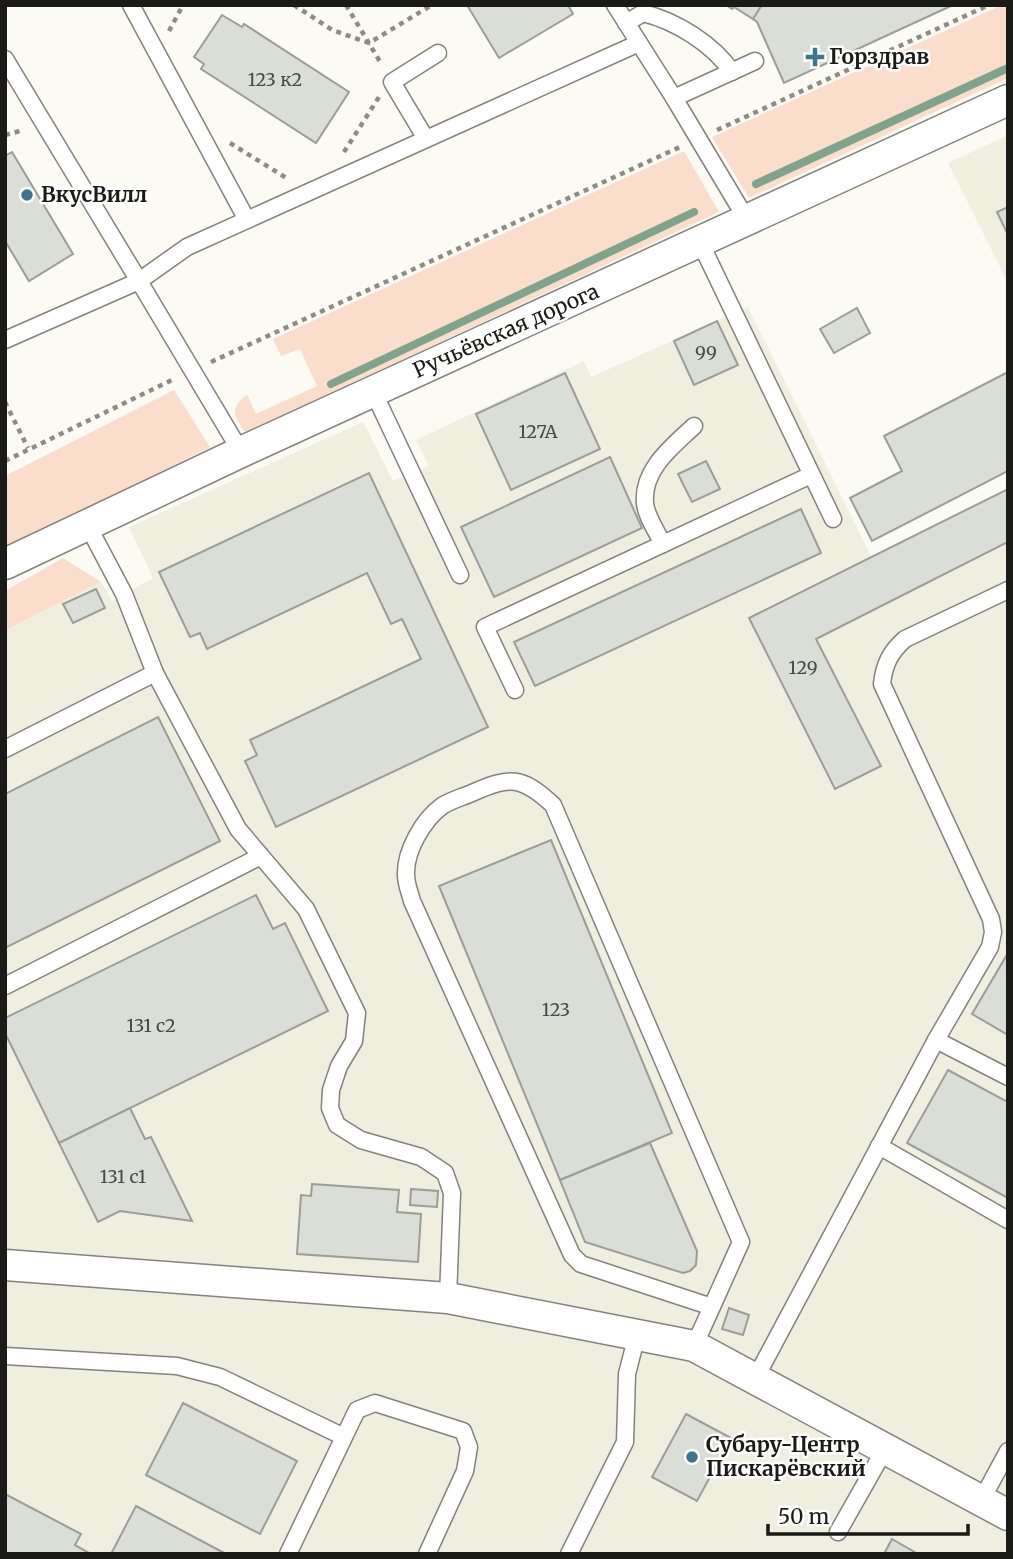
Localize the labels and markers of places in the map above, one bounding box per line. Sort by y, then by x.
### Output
place label: Горздрав [829,43,929,70]
marker: Горздрав [807,49,823,65]
place label: ВкусВилл [41,181,147,208]
marker: ВкусВилл [19,187,35,203]
place label: Субару-Центр Пискарёвский [706,1431,866,1482]
marker: Субару-Центр Пискарёвский [684,1449,700,1465]

